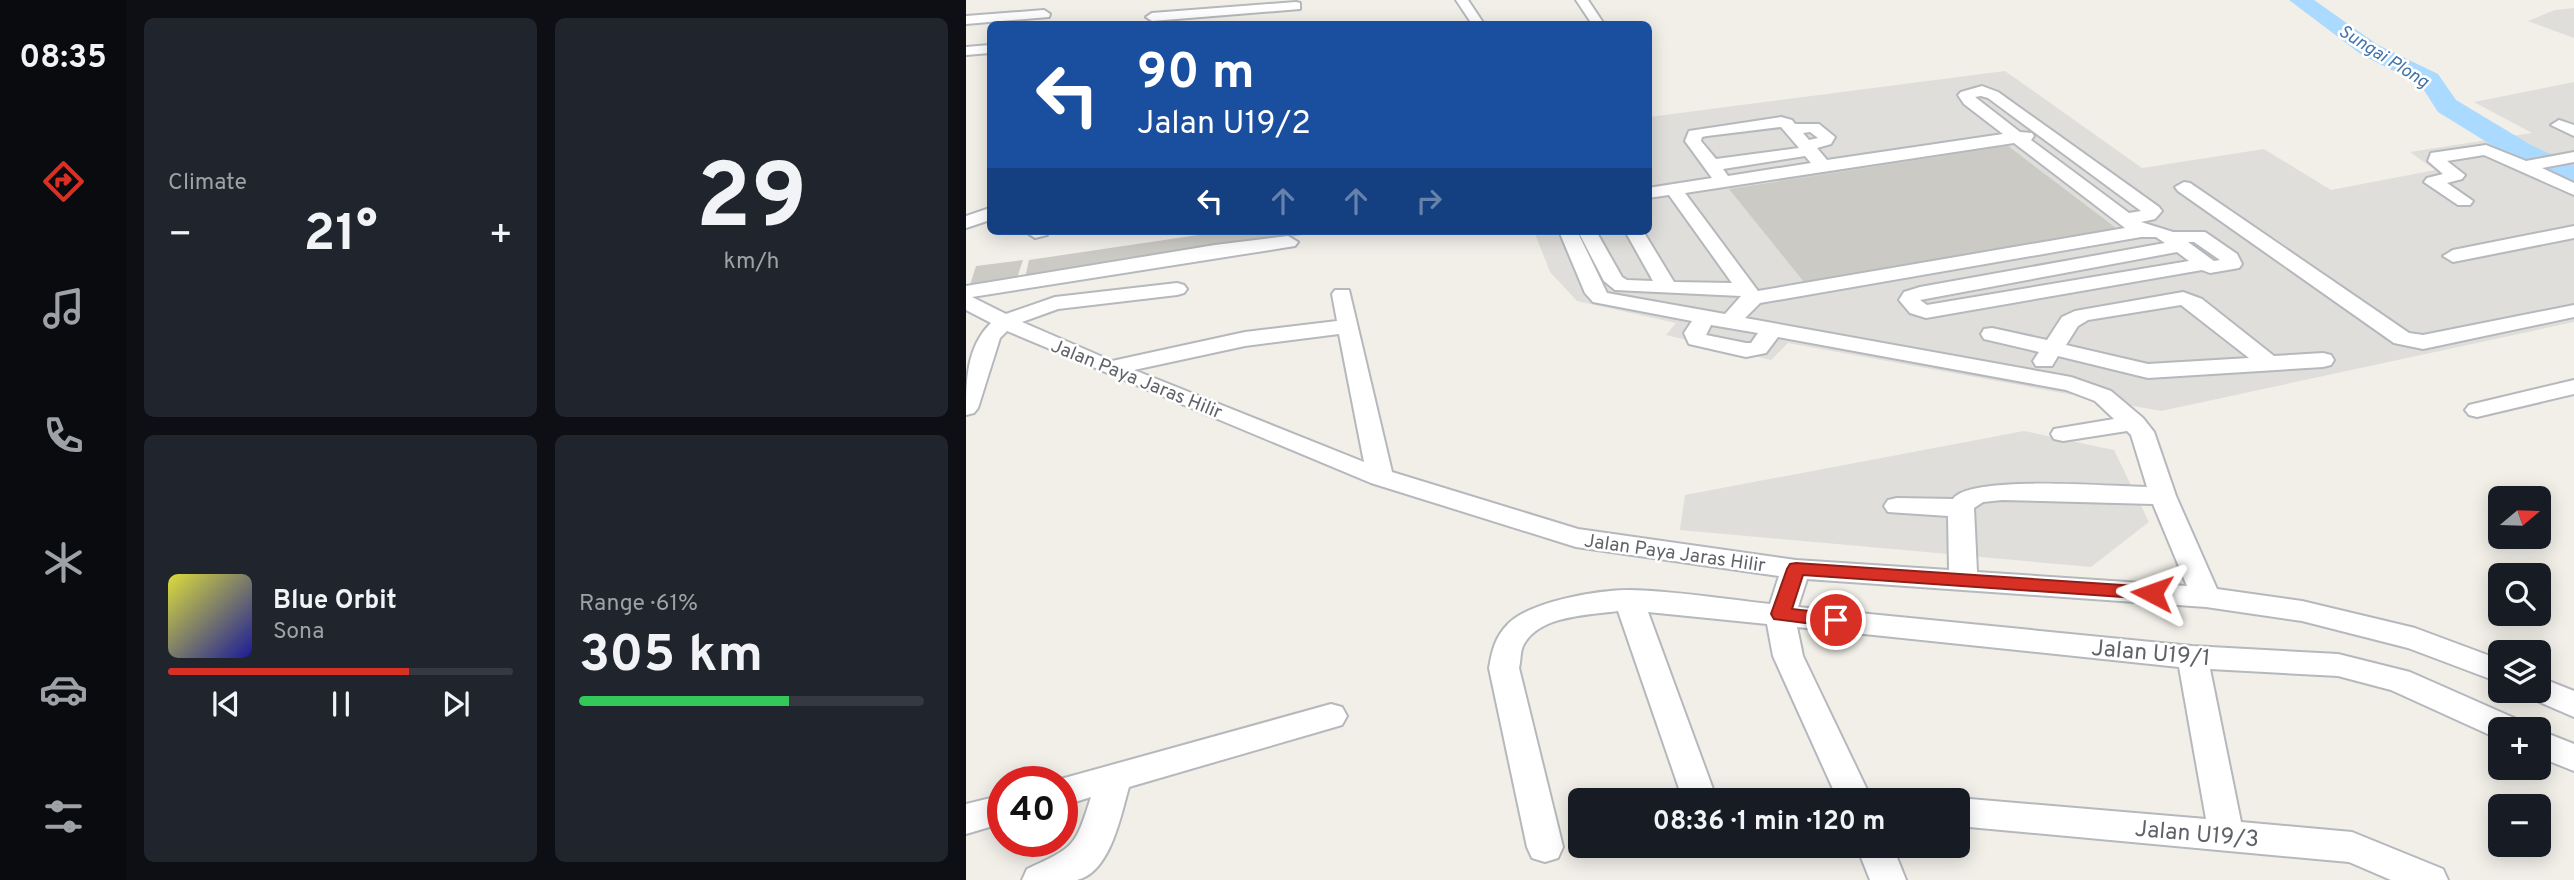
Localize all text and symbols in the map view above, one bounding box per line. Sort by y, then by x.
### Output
water label: Sungai Plong [2334,20,2433,94]
text: 08:35 [19,39,107,79]
text: 90 m [1137,44,1255,106]
icon: left [1022,49,1113,140]
text: Jalan U19/2 [1137,105,1311,145]
text: 29 [696,145,807,260]
icon: directions [39,157,88,206]
text: Climate [168,169,247,198]
icon: left [1191,182,1229,220]
icon: ahead [1264,182,1302,220]
icon: ahead [1337,182,1375,220]
icon: right [1410,182,1448,220]
text: 21° [303,203,378,269]
text: − [168,212,193,261]
text: + [488,212,513,261]
text: km/h [724,248,779,277]
icon: music [39,284,88,333]
street label: Jalan Paya Jaras Hilir [1047,334,1226,425]
icon: phone [39,411,88,460]
north arrow [2488,486,2552,550]
map controls [2488,486,2551,857]
street label: Jalan Paya Jaras Hilir [1583,529,1767,579]
icon: climate [39,538,88,587]
position arrow [2115,556,2189,630]
button: search [2488,563,2551,626]
text: Blue Orbit [273,585,397,618]
text: Range · 61% [579,590,698,619]
pin [1806,590,1866,650]
icon: arrive [1817,601,1855,639]
text: Sona [273,618,324,647]
text: 305 km [579,624,763,690]
street label: Jalan U19/1 [2090,635,2212,674]
button: layers [2488,640,2551,703]
icon: car [39,665,88,714]
icon: previous [207,685,245,723]
icon: pause [322,685,360,723]
icon: next [437,685,475,723]
button: + [2488,717,2551,780]
speed limit sign: 40 [987,766,1078,857]
icon: filters [39,792,88,841]
button: − [2488,794,2551,857]
text: 08:36 · 1 min · 120 m [1653,806,1885,839]
street label: Jalan U19/3 [2133,816,2260,855]

